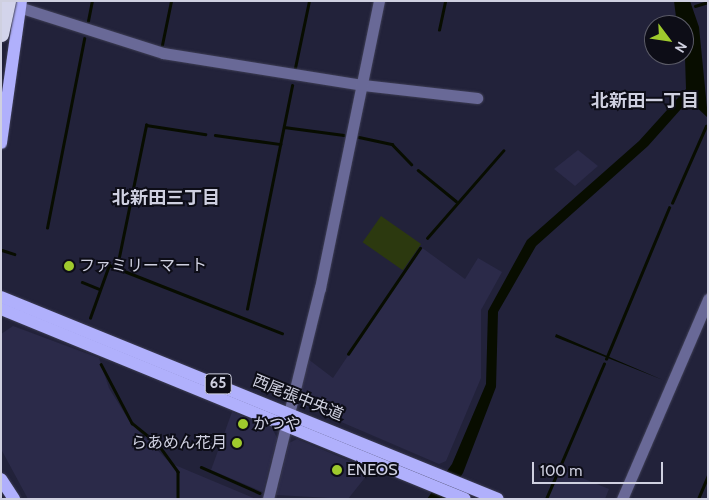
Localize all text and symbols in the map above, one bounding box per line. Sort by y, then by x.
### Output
north arrow [644,15,694,65]
text: N [671,38,691,56]
district label: 北新田一丁目 [591,90,699,112]
district label: 北新田三丁目 [112,187,220,209]
place label: ファミリーマート [79,256,207,276]
marker: ファミリーマート [63,260,75,272]
street label: 西尾張中央道 [250,371,346,425]
road number: 65 [204,372,232,396]
place label: かつや [253,414,301,434]
marker: かつや [237,418,249,430]
place label: らあめん花月 [131,433,227,453]
marker: らあめん花月 [231,437,243,449]
scale bar [534,452,665,484]
place label: ENEOS [347,460,397,480]
text: 100 m [540,462,582,480]
marker: ENEOS [331,464,343,476]

